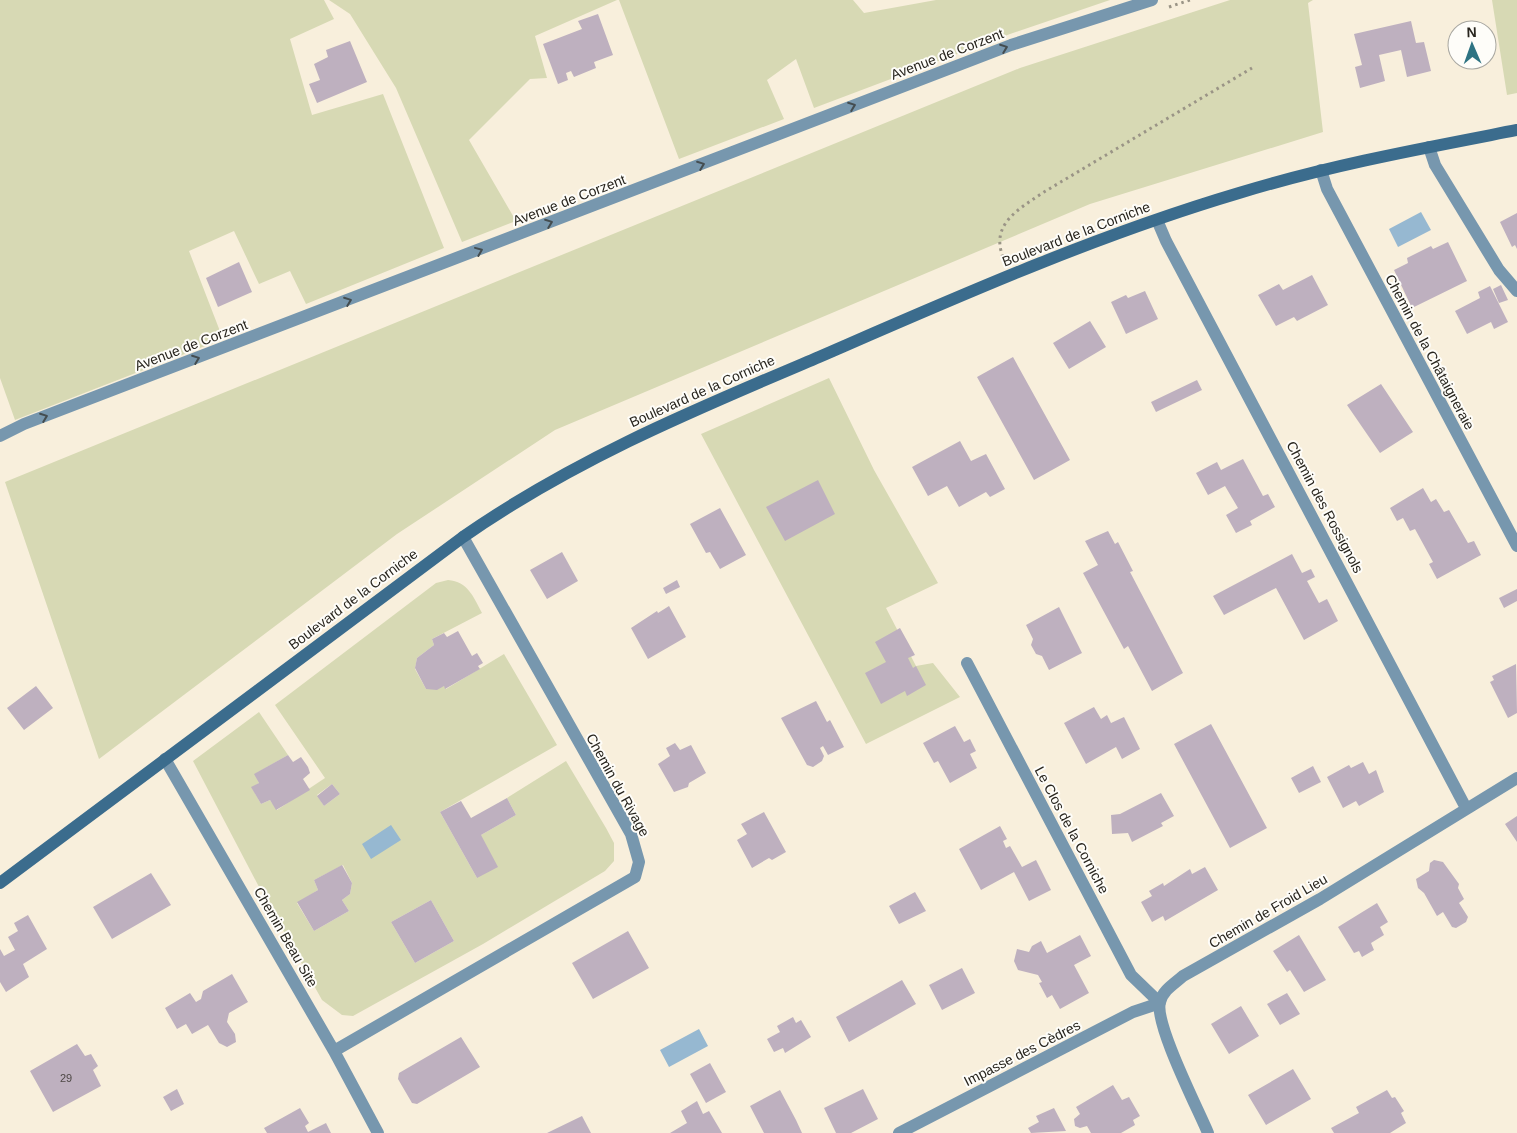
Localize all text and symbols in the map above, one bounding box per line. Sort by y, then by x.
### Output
north arrow [1447,20,1497,70]
text: N [1466,24,1477,40]
street label: Avenue de Corzent [888,25,1006,83]
one-way arrow [999,44,1008,54]
one-way arrow [847,102,856,112]
one-way arrow [696,161,704,171]
street label: Avenue de Corzent [510,171,628,229]
street label: Boulevard de la Corniche [1000,198,1152,270]
one-way arrow [544,219,553,230]
one-way arrow [474,246,483,257]
street label: Chemin de la Châtaigneraie [1382,272,1478,433]
one-way arrow [343,297,352,307]
street label: Avenue de Corzent [132,316,250,374]
street label: Boulevard de la Corniche [627,352,777,430]
one-way arrow [191,355,200,365]
one-way arrow [40,412,48,422]
street label: Chemin des Rossignols [1283,438,1367,576]
street label: Boulevard de la Corniche [285,545,421,653]
street label: Chemin du Rivage [583,731,653,839]
street label: Le Clos de la Corniche [1032,764,1112,896]
street label: Chemin de Froid Lieu [1206,871,1330,951]
street label: Chemin Beau Site [251,884,321,990]
street label: Impasse des Cèdres [961,1017,1083,1089]
house number: 29 [60,1072,72,1084]

